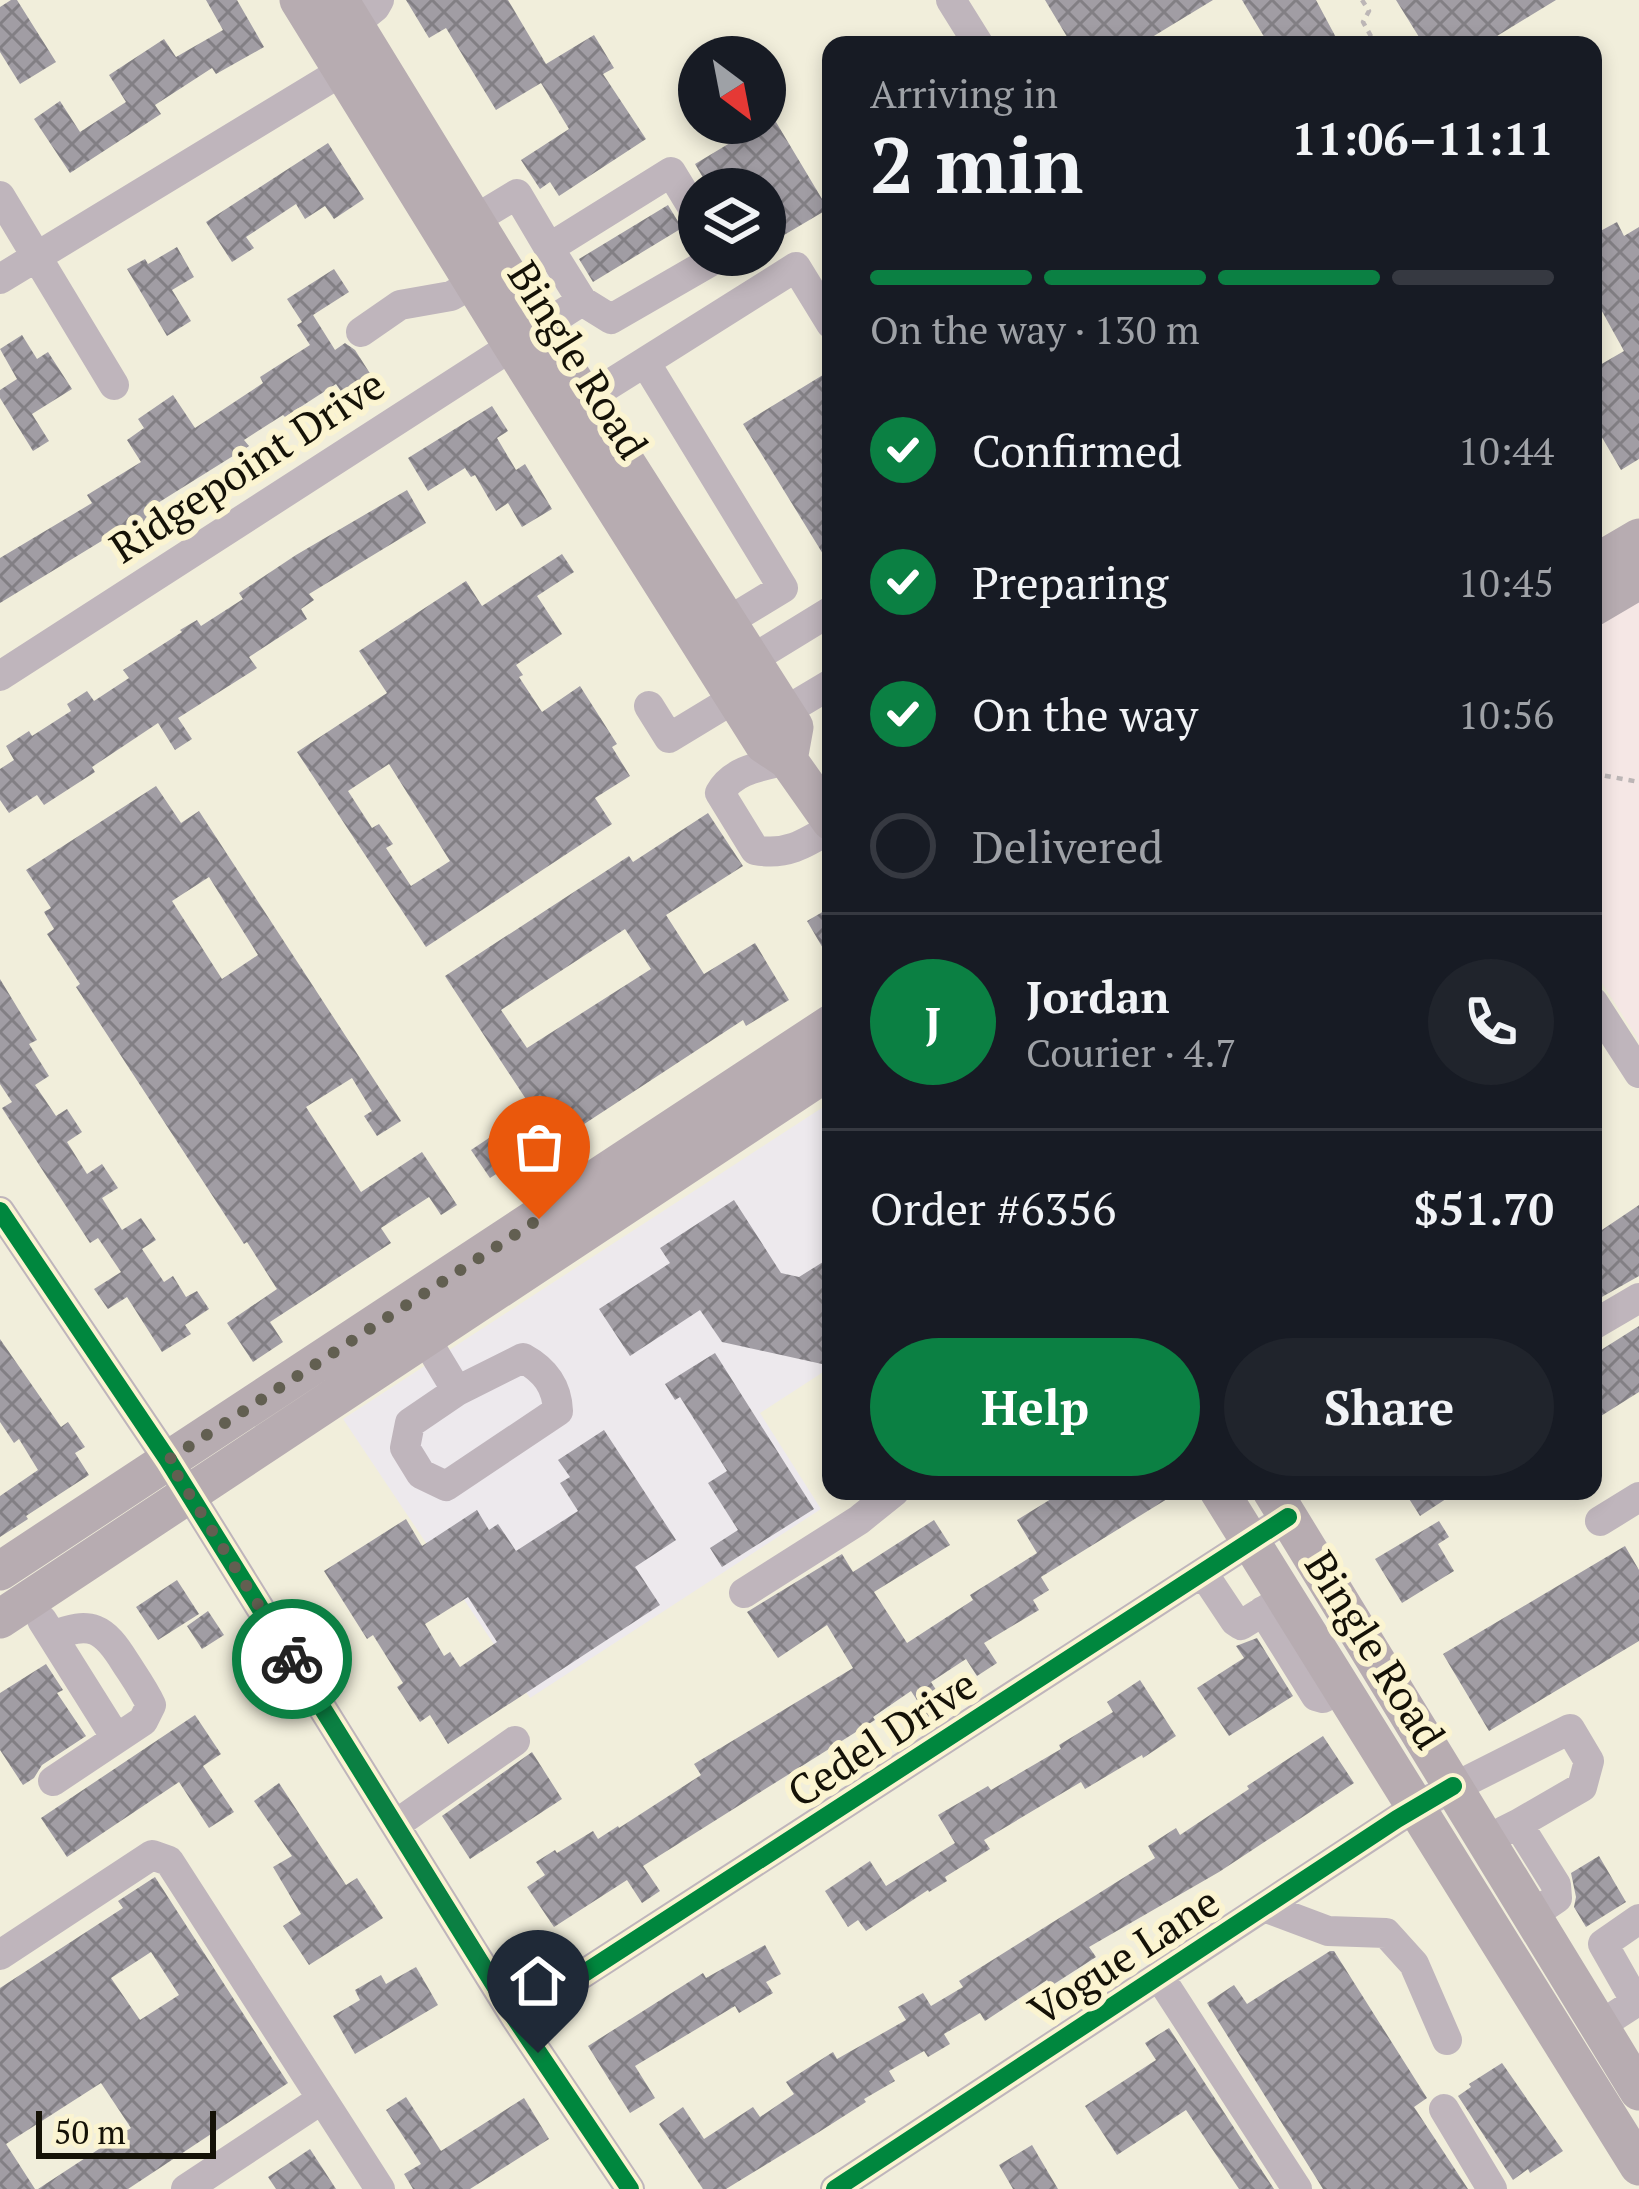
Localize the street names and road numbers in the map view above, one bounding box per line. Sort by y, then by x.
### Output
street label: Bingle Road [496,250,662,469]
street label: Ridgepoint Drive [98,355,394,575]
street label: Bingle Road [1293,1540,1459,1759]
street label: Cedel Drive [776,1655,987,1819]
street label: Vogue Lane [1018,1873,1229,2037]

